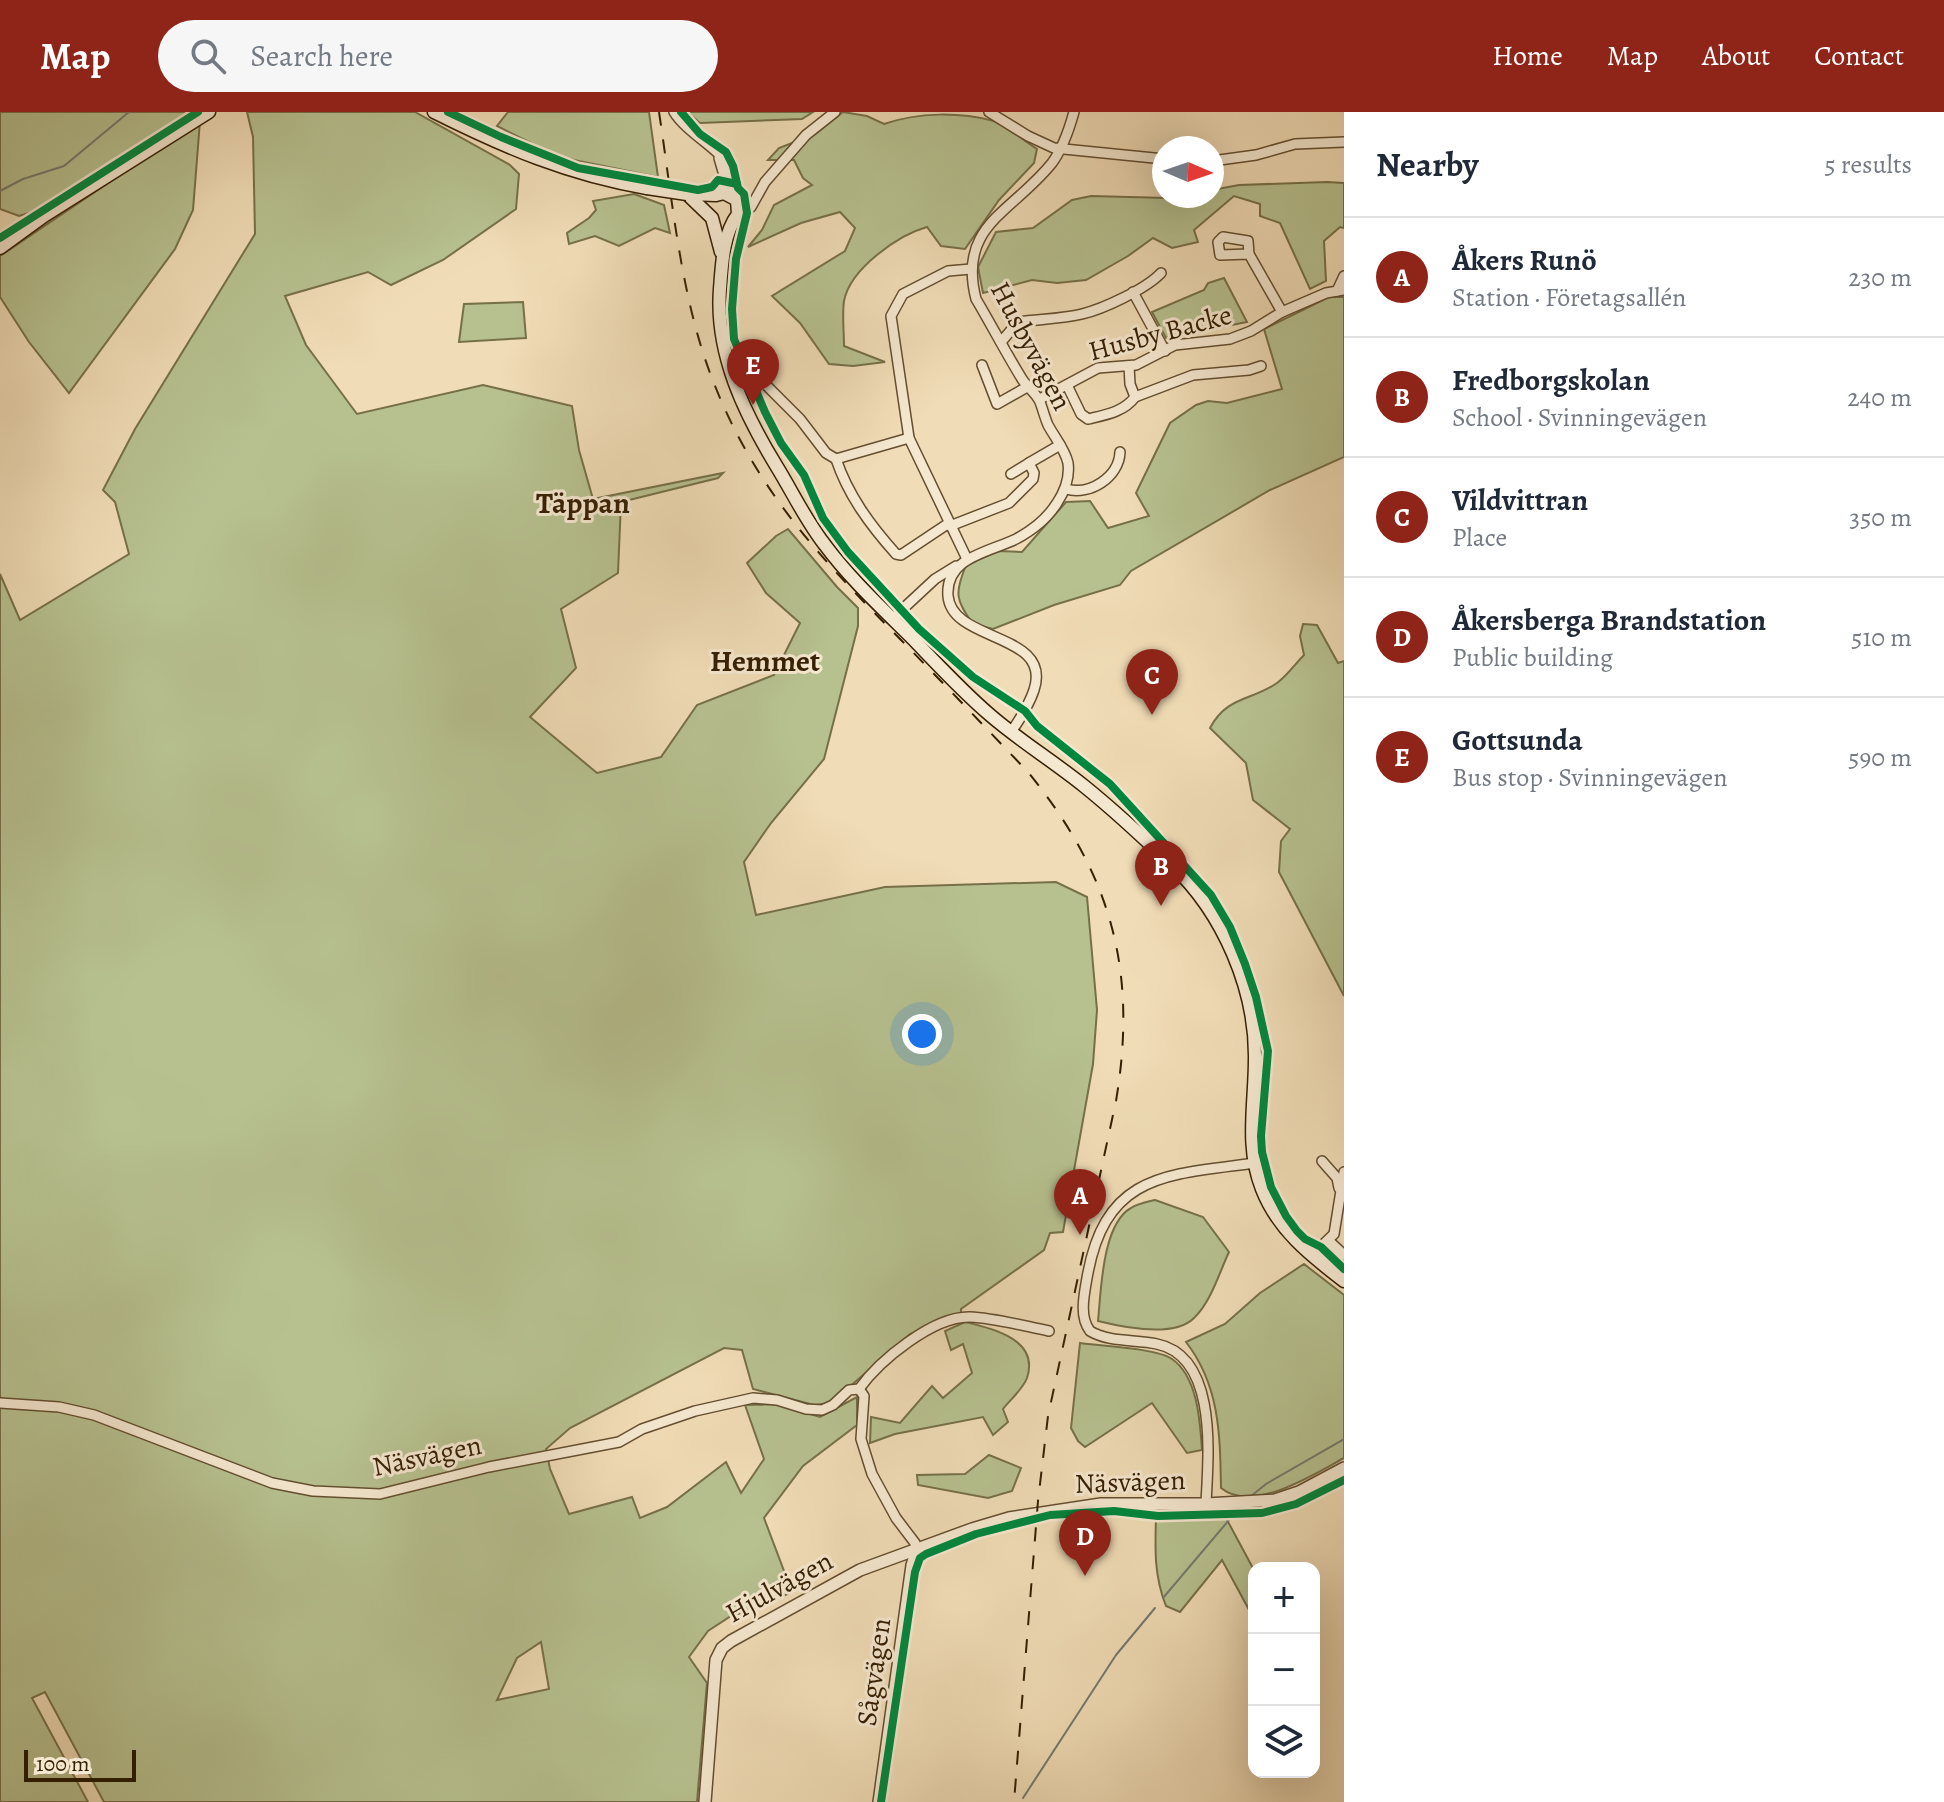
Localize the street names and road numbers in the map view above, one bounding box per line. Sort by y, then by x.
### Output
street label: Husbyvägen [981,275,1081,417]
street label: Husby Backe [1084,296,1236,370]
street label: Näsvägen [369,1426,485,1486]
street label: Näsvägen [1074,1461,1186,1503]
street label: Hjulvägen [719,1542,839,1632]
street label: Sågvägen [848,1616,900,1728]

